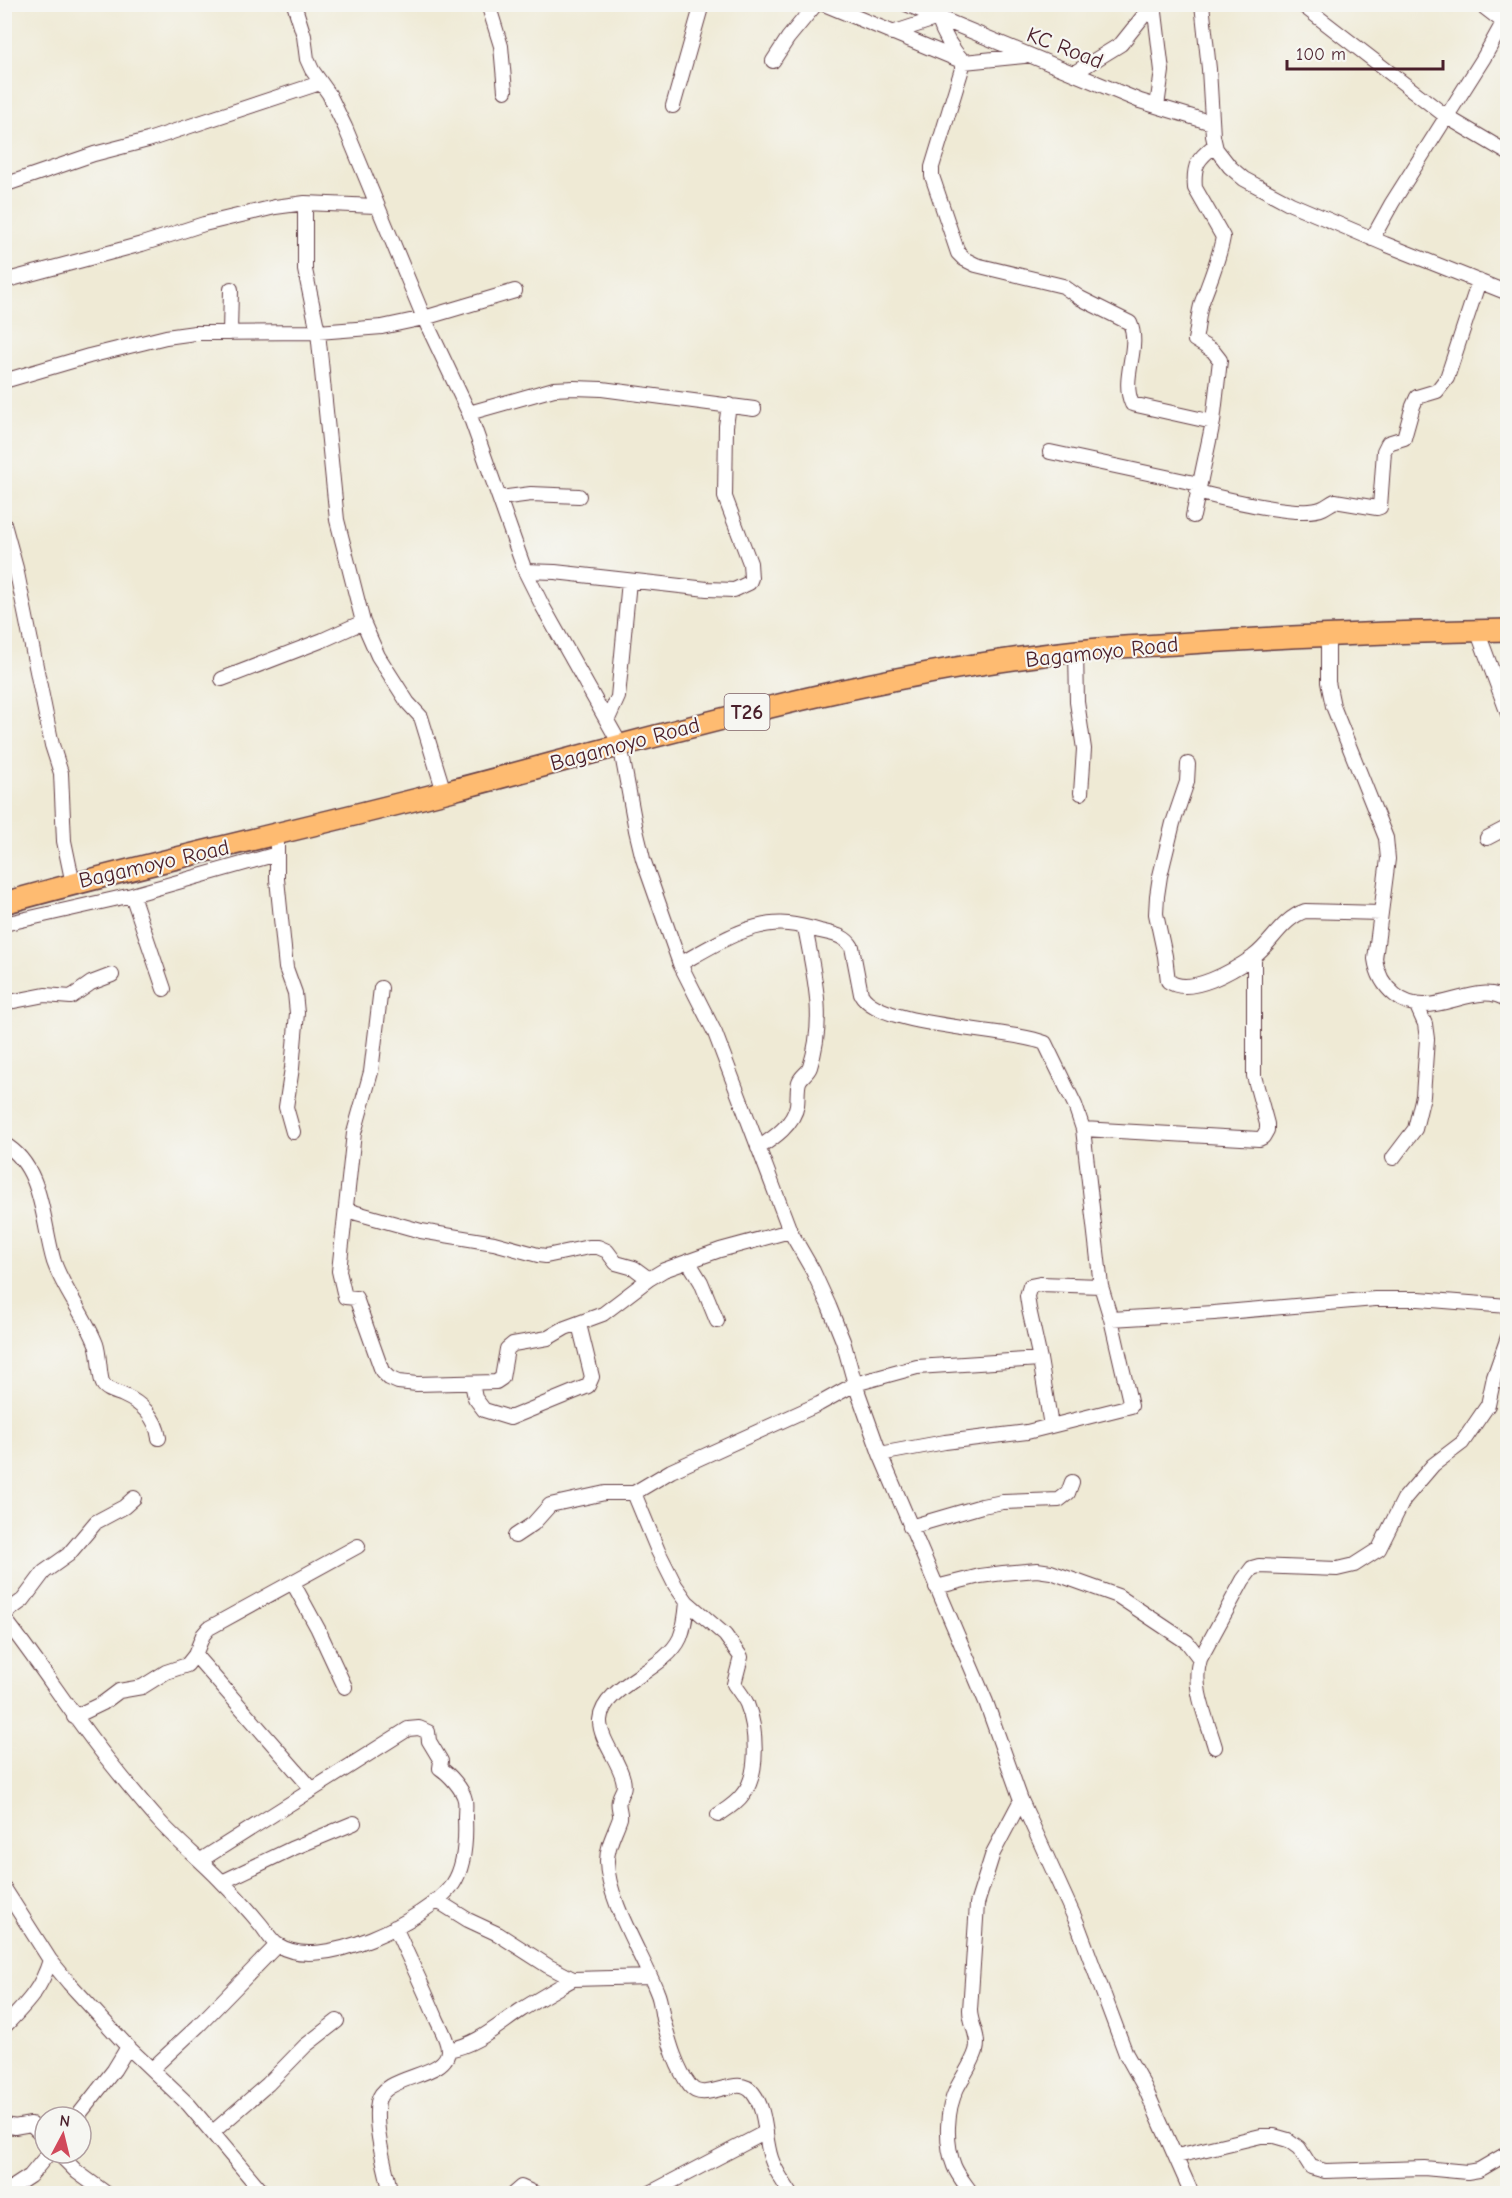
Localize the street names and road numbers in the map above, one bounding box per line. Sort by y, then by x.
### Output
street label: KC Road [1023,22,1107,74]
street label: Bagamoyo Road [1024,631,1180,673]
road number: T26 [724,694,770,730]
street label: Bagamoyo Road [547,712,703,776]
street label: Bagamoyo Road [76,834,232,894]

